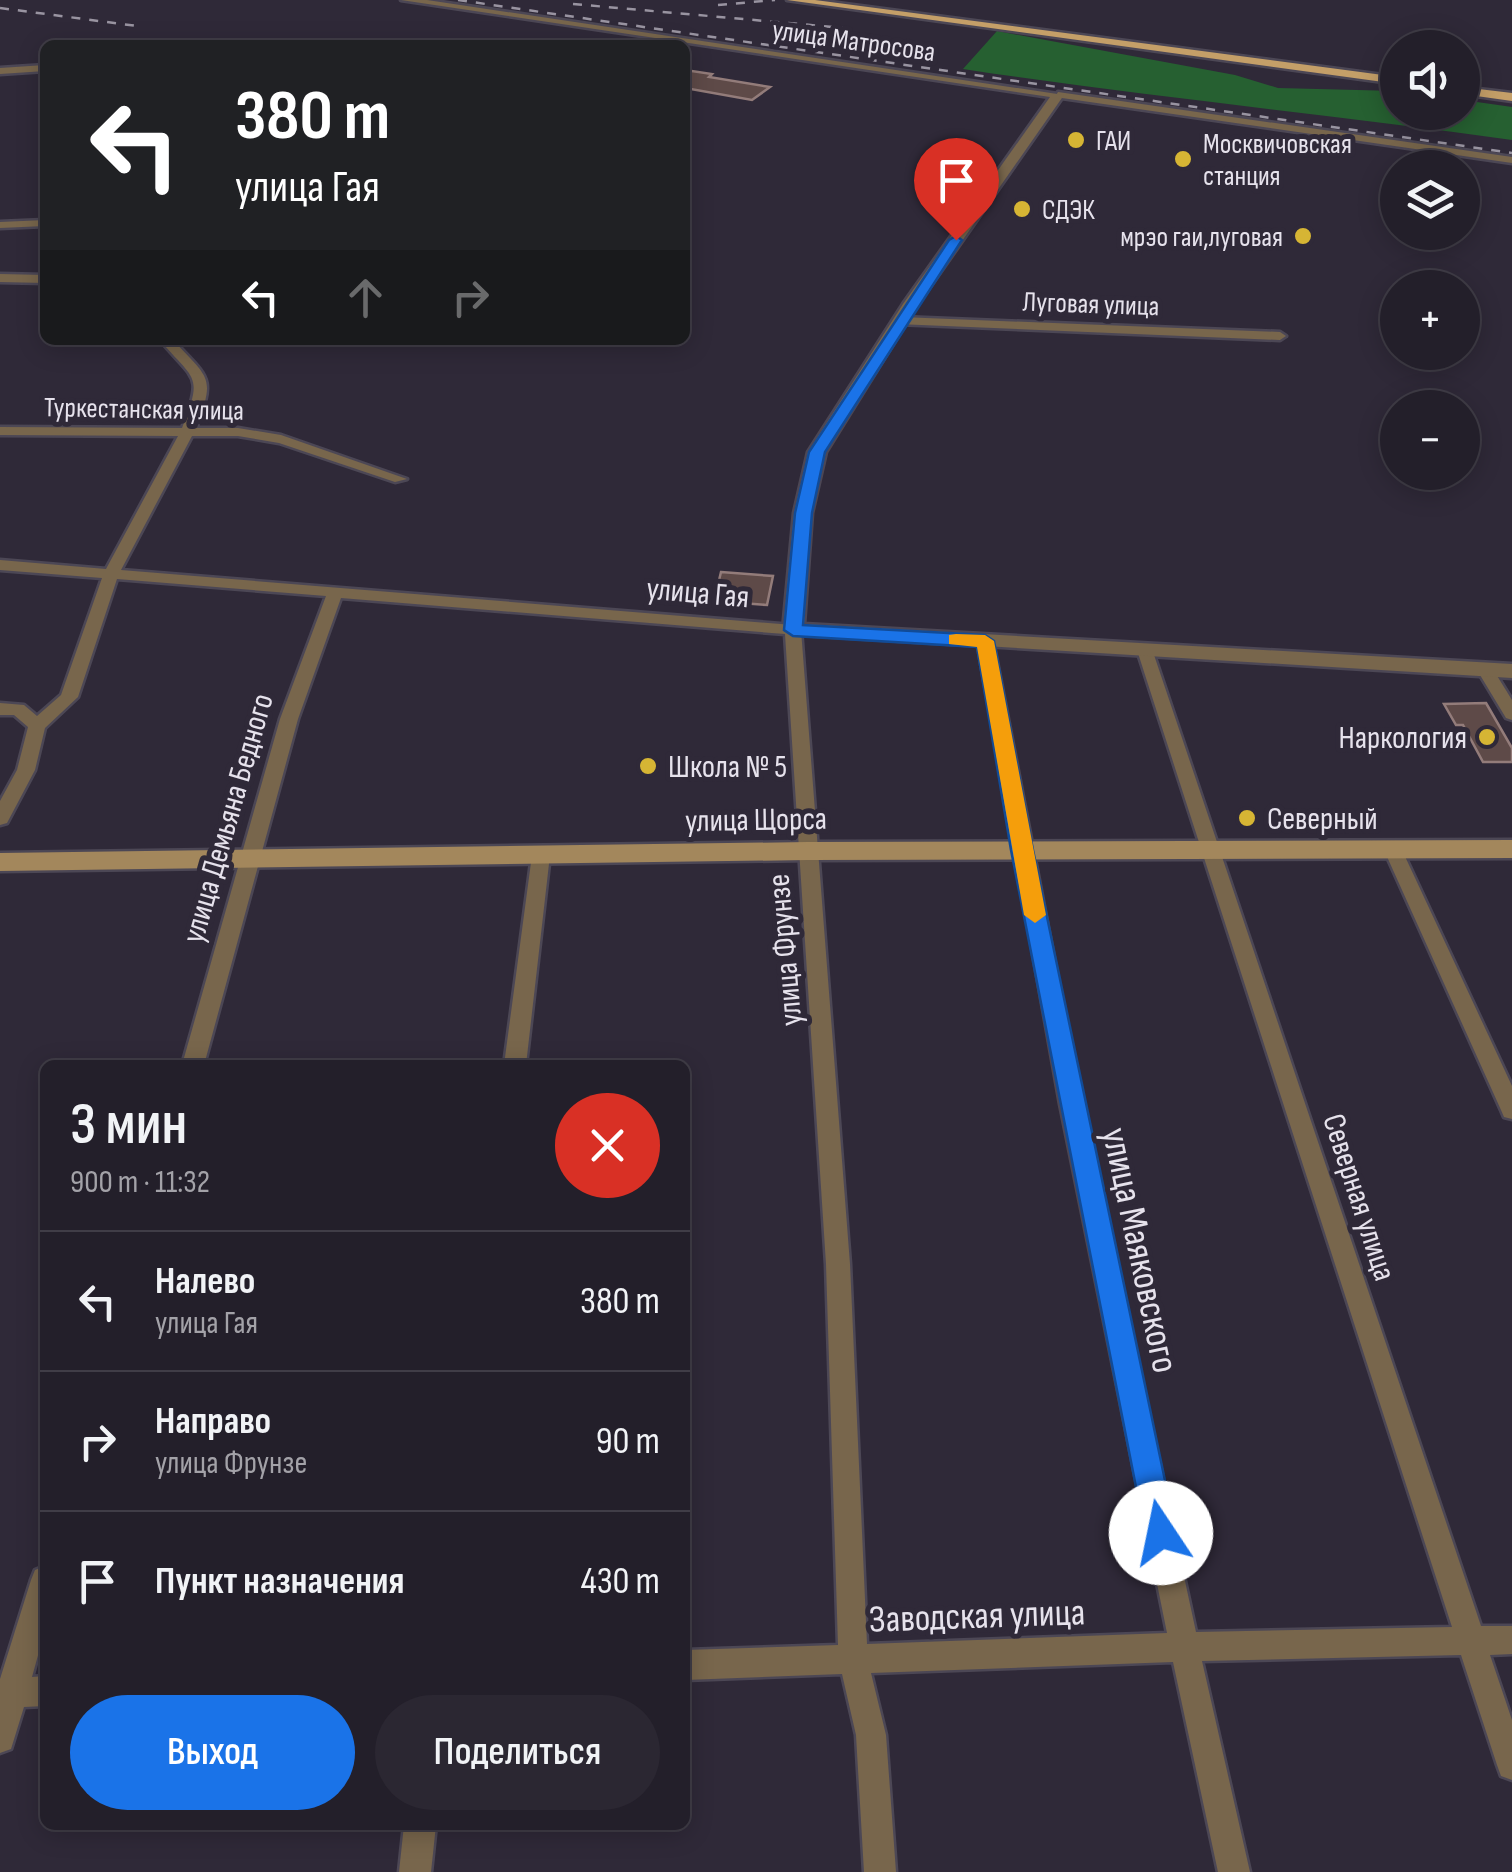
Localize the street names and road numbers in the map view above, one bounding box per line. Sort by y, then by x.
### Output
street label: улица Матросова [770,14,937,69]
street label: Луговая улица [1022,286,1160,323]
street label: Туркестанская улица [44,391,244,428]
street label: улица Гая [645,570,751,617]
street label: улица Демьяна Бедного [174,689,283,948]
street label: улица Щорса [685,800,827,841]
street label: улица Фрунзе [759,872,812,1027]
street label: Северная улица [1313,1109,1404,1286]
street label: улица Маяковского [1092,1124,1187,1377]
street label: Заводская улица [868,1590,1086,1643]

